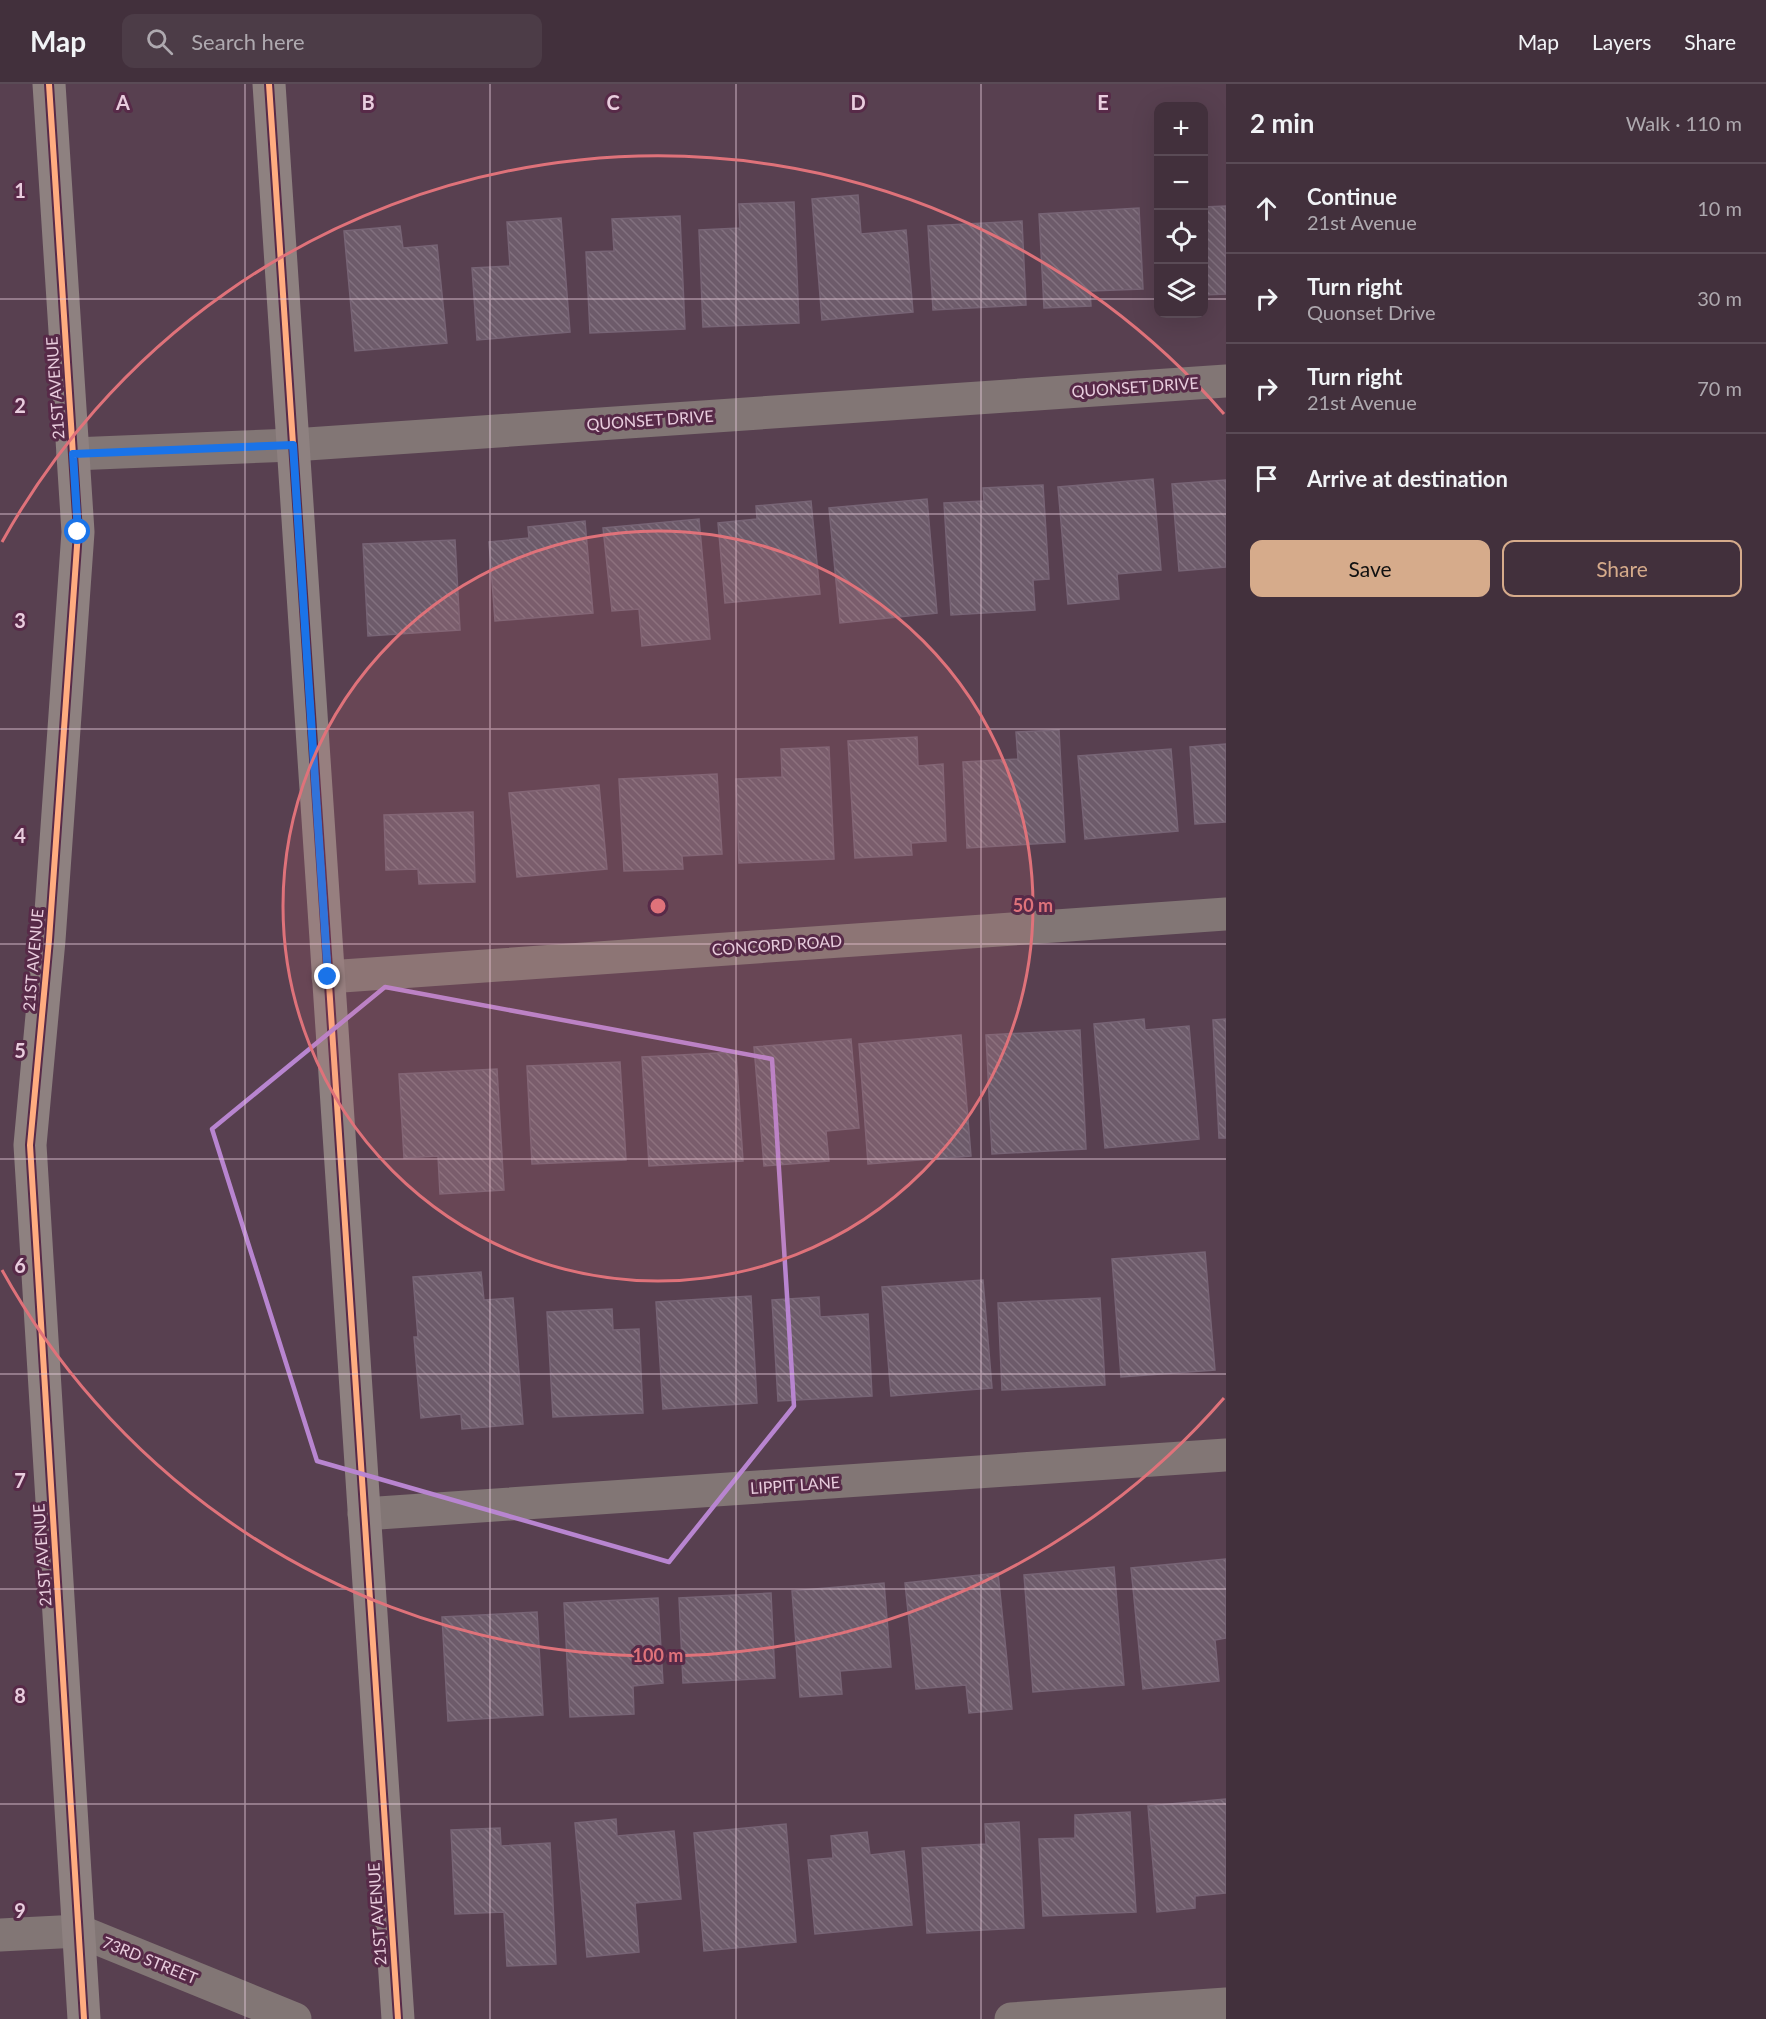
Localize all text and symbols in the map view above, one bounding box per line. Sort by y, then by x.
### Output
search box [122,14,542,68]
text: Map [30,24,86,58]
icon: search [143,25,176,58]
text: Search here [191,28,305,55]
text: Map [1518,29,1559,54]
text: Layers [1592,29,1651,54]
text: Share [1684,29,1736,54]
text: A [115,90,130,114]
text: B [361,90,375,114]
text: C [606,90,620,114]
text: D [850,90,866,114]
text: E [1097,90,1109,114]
map controls [1154,102,1208,318]
button: + [1154,102,1208,156]
text: 2 min [1250,107,1314,139]
text: Walk · 110 m [1626,111,1742,135]
button: − [1154,156,1208,210]
text: 1 [14,178,26,202]
text: Continue [1307,183,1397,210]
icon: ahead [1250,192,1283,225]
text: 10 m [1697,196,1742,220]
button: locate [1154,210,1208,264]
text: 21st Avenue [1307,210,1417,234]
button: layers [1154,264,1208,318]
text: Turn right [1307,273,1402,300]
icon: right [1250,282,1283,315]
text: 30 m [1697,286,1742,310]
text: Quonset Drive [1307,300,1436,324]
street label: 21ST AVENUE [41,336,68,440]
text: Turn right [1307,363,1402,390]
icon: right [1250,372,1283,405]
street label: QUONSET DRIVE [1071,373,1199,400]
text: 70 m [1697,376,1742,400]
text: 21st Avenue [1307,390,1417,414]
text: 2 [14,393,26,417]
street label: QUONSET DRIVE [586,406,714,433]
icon: arrive [1250,462,1283,495]
text: Arrive at destination [1307,465,1508,492]
route start [64,518,90,544]
button: Save [1250,540,1490,597]
button: Share [1502,540,1742,597]
text: 3 [14,608,26,632]
text: 4 [14,823,26,847]
text: 50 m [1013,894,1053,916]
centre of rings [648,896,668,916]
street label: 21ST AVENUE [19,908,46,1012]
street label: CONCORD ROAD [711,930,843,959]
route end [314,963,340,989]
text: 5 [14,1038,26,1062]
text: 6 [14,1253,26,1277]
text: 7 [14,1468,26,1492]
street label: LIPPIT LANE [749,1472,841,1497]
street label: 21ST AVENUE [28,1503,55,1607]
text: 100 m [633,1644,683,1666]
text: 8 [14,1683,26,1707]
street label: 21ST AVENUE [363,1862,390,1966]
text: 9 [14,1898,26,1922]
street label: 73RD STREET [100,1932,201,1987]

